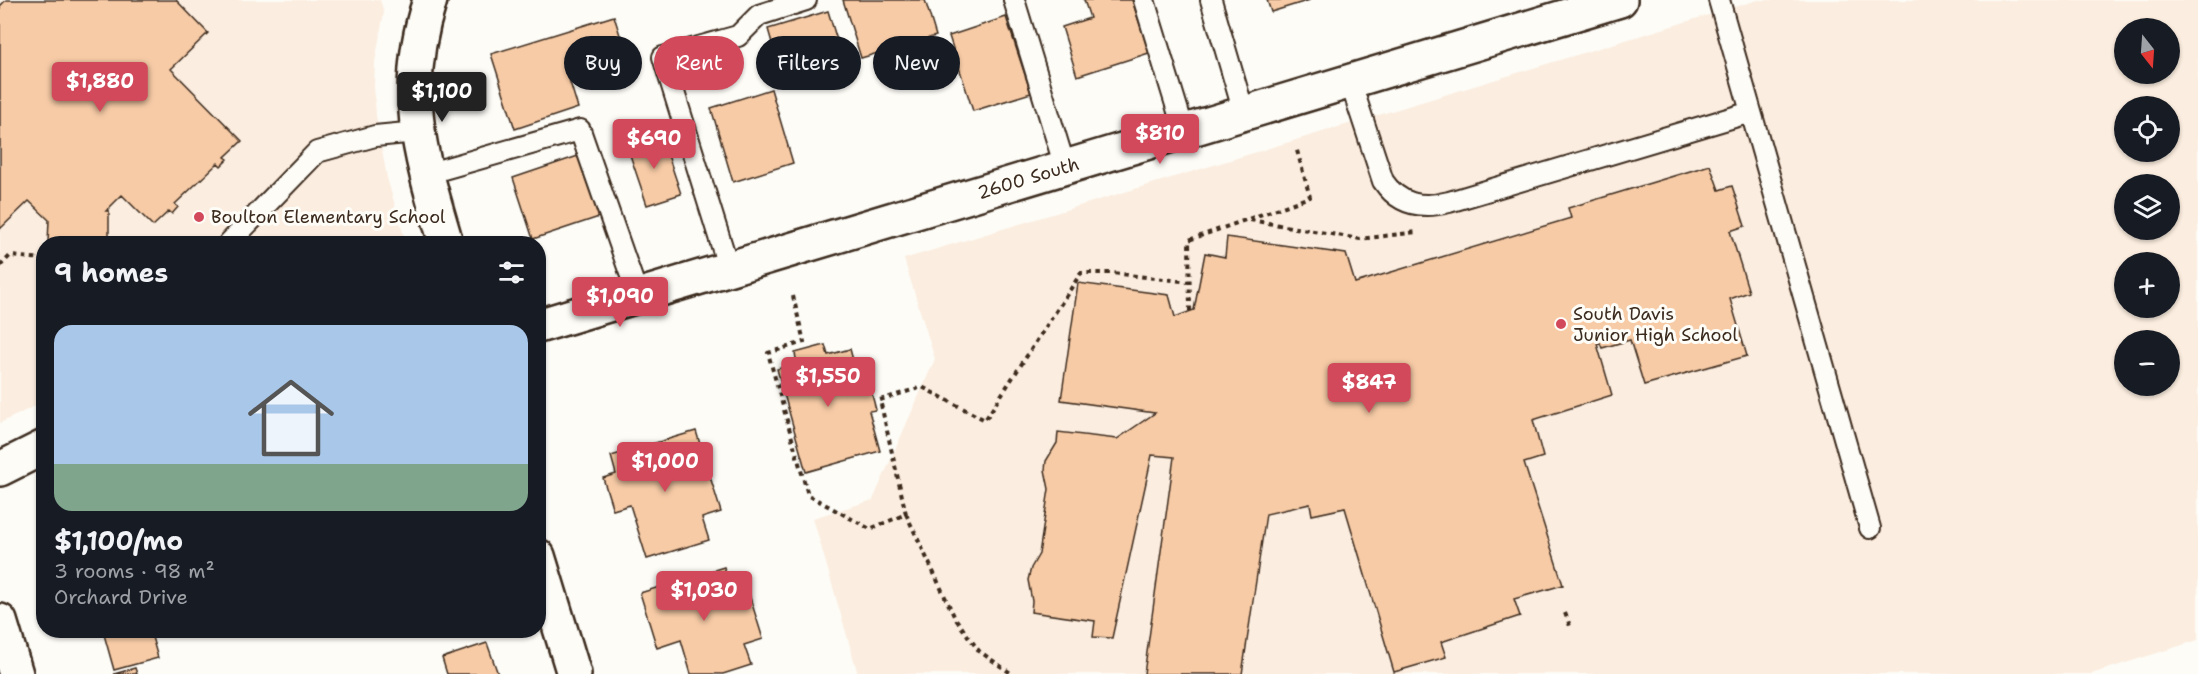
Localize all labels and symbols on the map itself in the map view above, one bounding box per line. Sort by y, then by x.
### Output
north arrow [2114,18,2180,84]
pin: $1,880 [51,62,149,113]
pin: $1,100 [393,72,491,123]
pin: $810 [1124,114,1196,165]
pin: $690 [618,119,690,170]
street label: 2600 South [975,152,1082,205]
place label: Boulton Elementary School [211,205,446,229]
marker: Boulton Elementary School [192,210,206,224]
pin: $1,090 [571,277,669,328]
place label: South Davis Junior High School [1573,302,1738,347]
marker: South Davis Junior High School [1554,317,1568,331]
pin: $1,550 [779,357,877,408]
pin: $847 [1333,363,1405,414]
pin: $1,000 [616,442,714,493]
pin: $1,030 [655,571,753,622]

